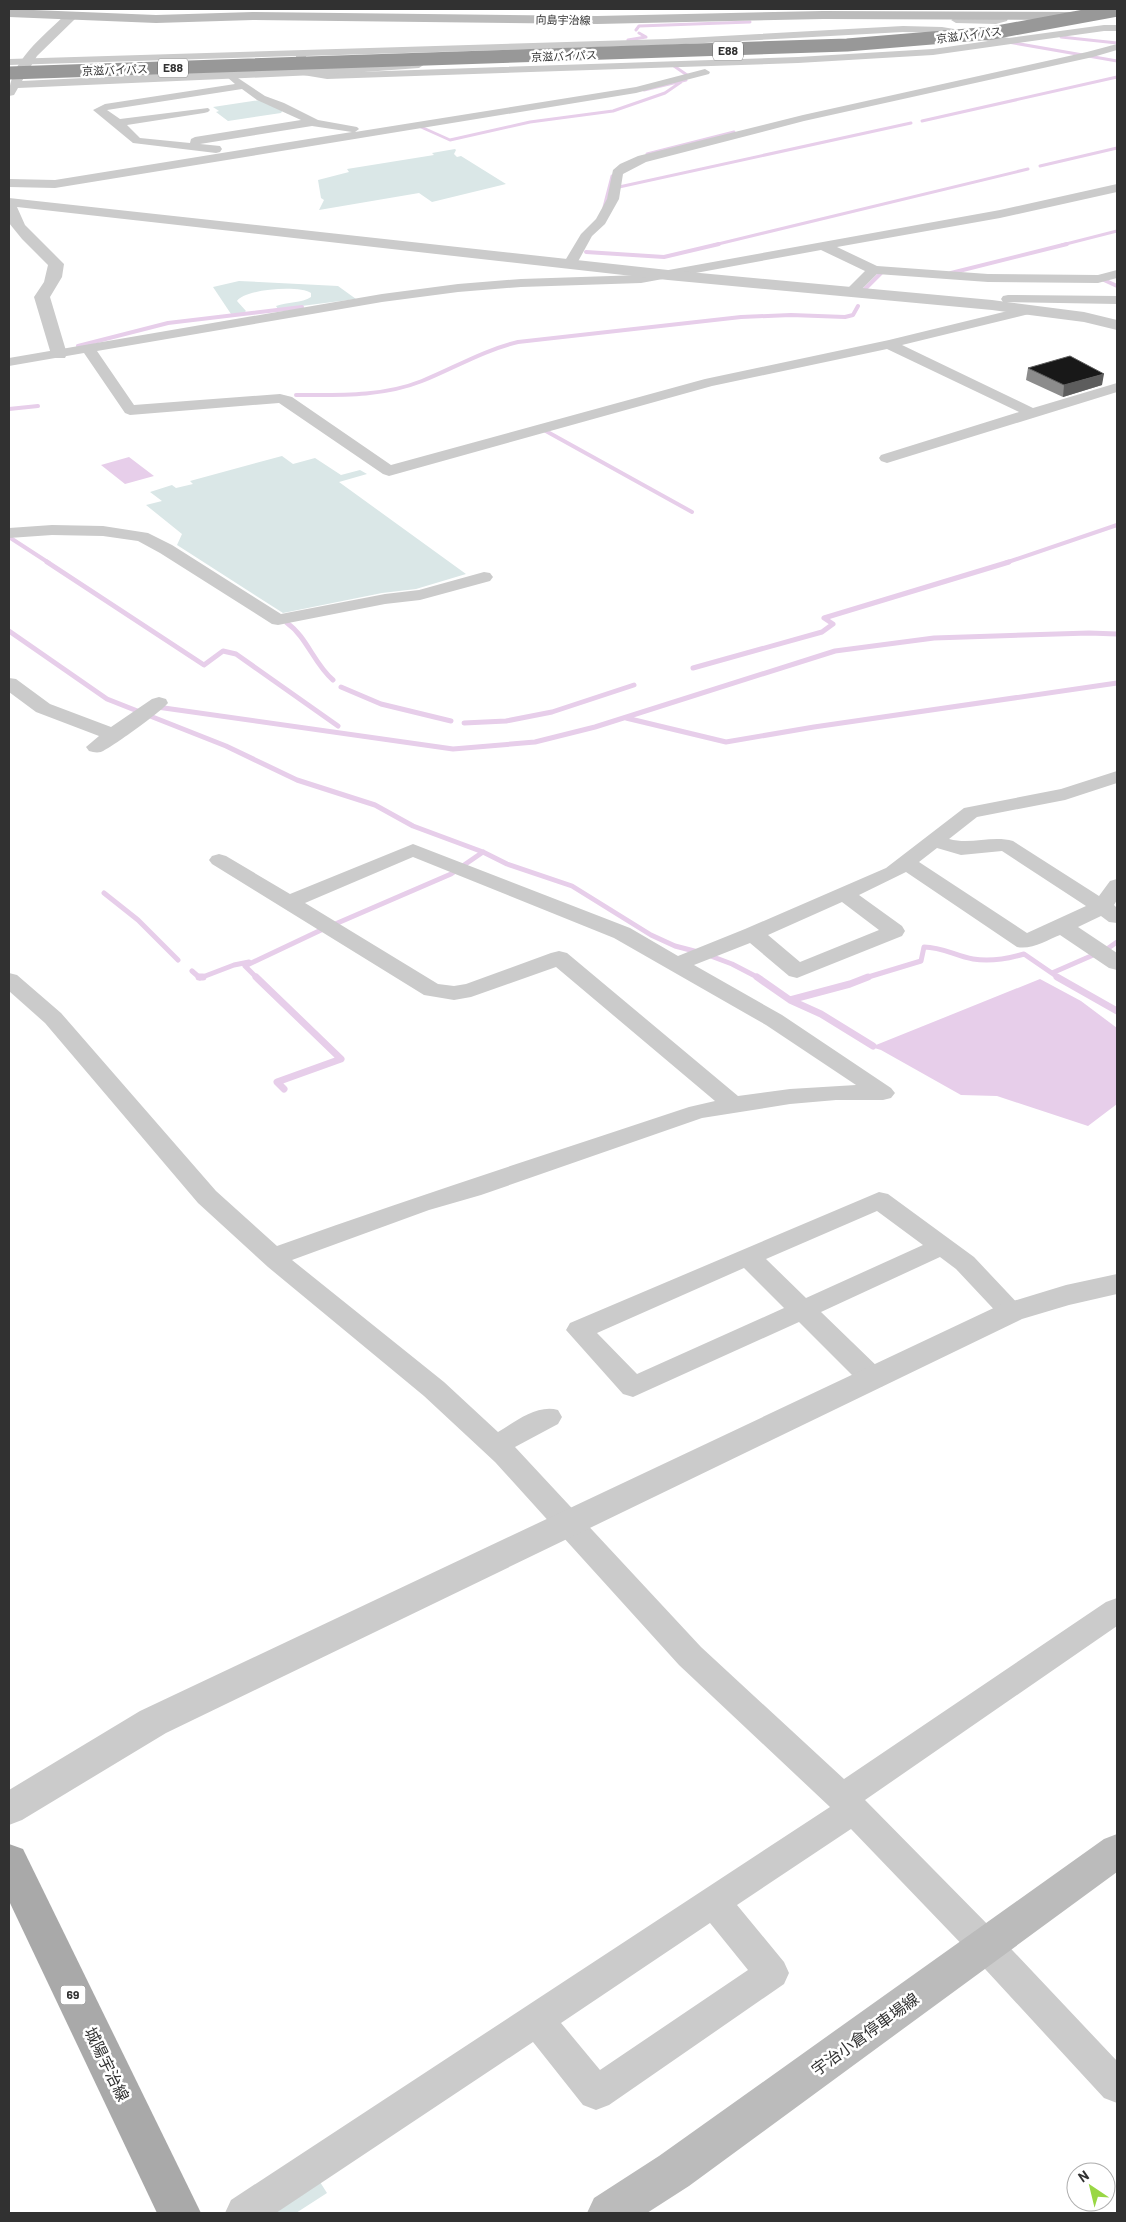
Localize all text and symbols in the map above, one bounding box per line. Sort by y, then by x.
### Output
street label: 向島宇治線 [535,13,591,26]
street label: 京滋バイパス [936,24,1002,45]
road number: E88 [713,41,743,60]
street label: 京滋バイパス [531,48,597,63]
road number: E88 [158,58,188,78]
street label: 京滋バイパス [82,62,148,77]
road number: 69 [60,1986,86,2004]
street label: 宇治小倉停車場線 [807,1988,922,2079]
street label: 城陽宇治線 [81,2024,134,2104]
north arrow [1066,2162,1116,2212]
text: N [1075,2166,1092,2186]

